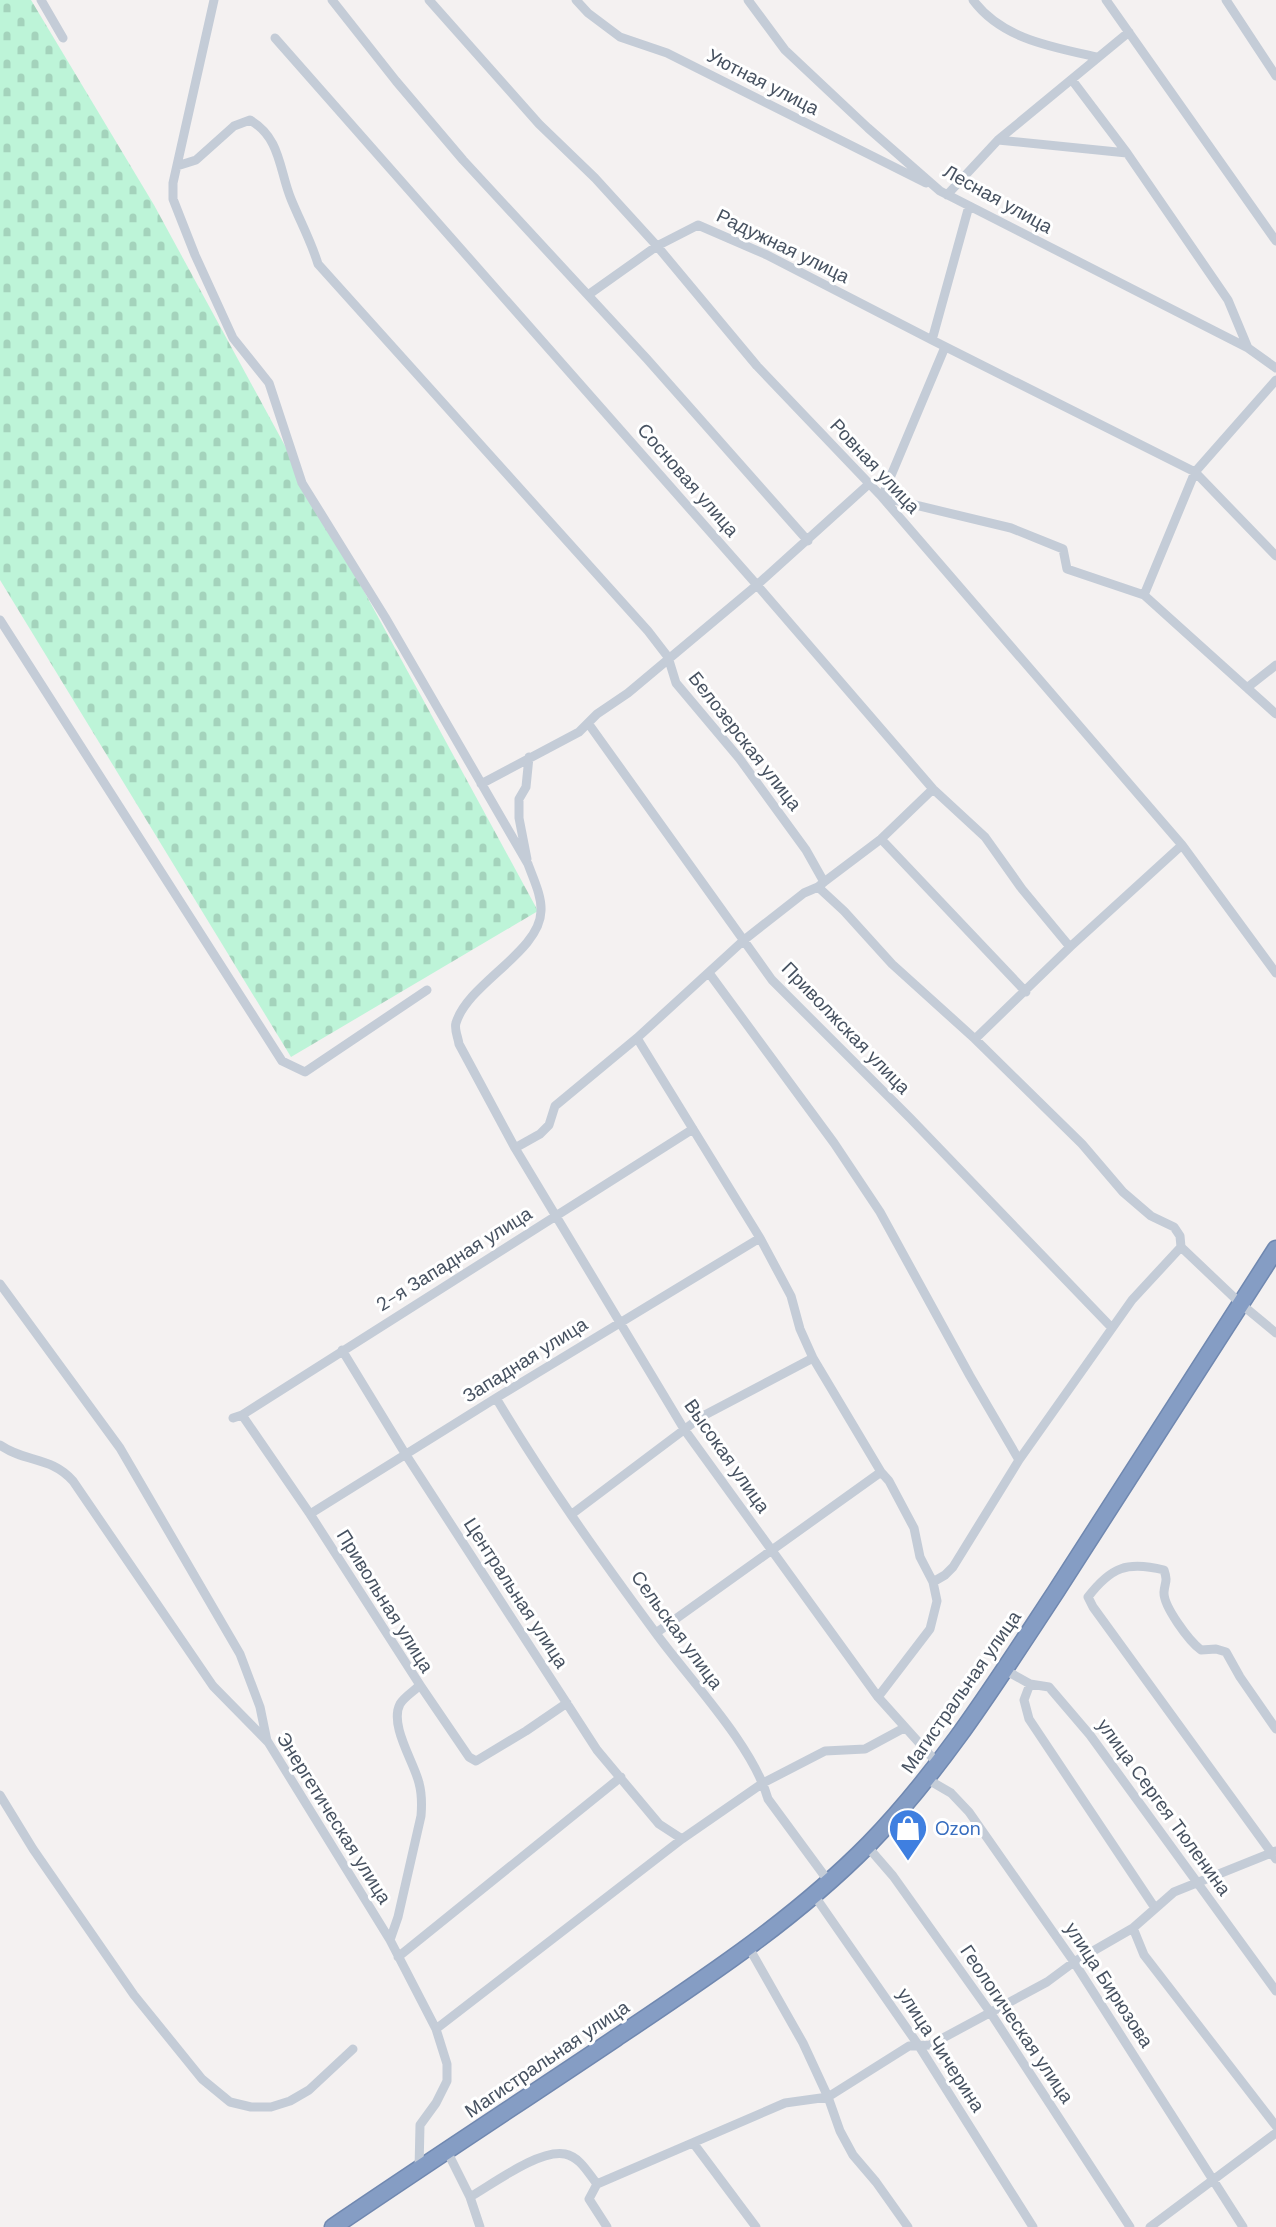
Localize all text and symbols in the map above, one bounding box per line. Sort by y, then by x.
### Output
street label: Уютная улица [703,43,824,121]
street label: Лесная улица [939,159,1057,240]
street label: Радужная улица [712,203,854,289]
street label: Ровная улица [825,413,926,519]
street label: Сосновая улица [632,418,745,542]
street label: Белозерская улица [683,666,807,816]
street label: Приволжская улица [776,956,916,1100]
street label: 2-я Западная улица [371,1201,537,1317]
street label: Западная улица [458,1311,592,1408]
street label: Высокая улица [678,1394,776,1518]
street label: Центральная улица [458,1513,574,1673]
street label: Привольная улица [331,1525,439,1678]
street label: Сельская улица [625,1566,729,1695]
street label: Магистральная улица [895,1605,1027,1778]
street label: улица Сергея Тюленина [1091,1713,1237,1901]
street label: Энергетическая улица [271,1727,397,1909]
shop icon: Ozon [887,1807,929,1862]
place label: Ozon [935,1816,981,1841]
street label: улица Бирюзова [1059,1918,1159,2053]
street label: Геологическая улица [955,1940,1080,2108]
street label: улица Чичерина [891,1983,991,2117]
street label: Магистральная улица [460,1994,634,2123]

